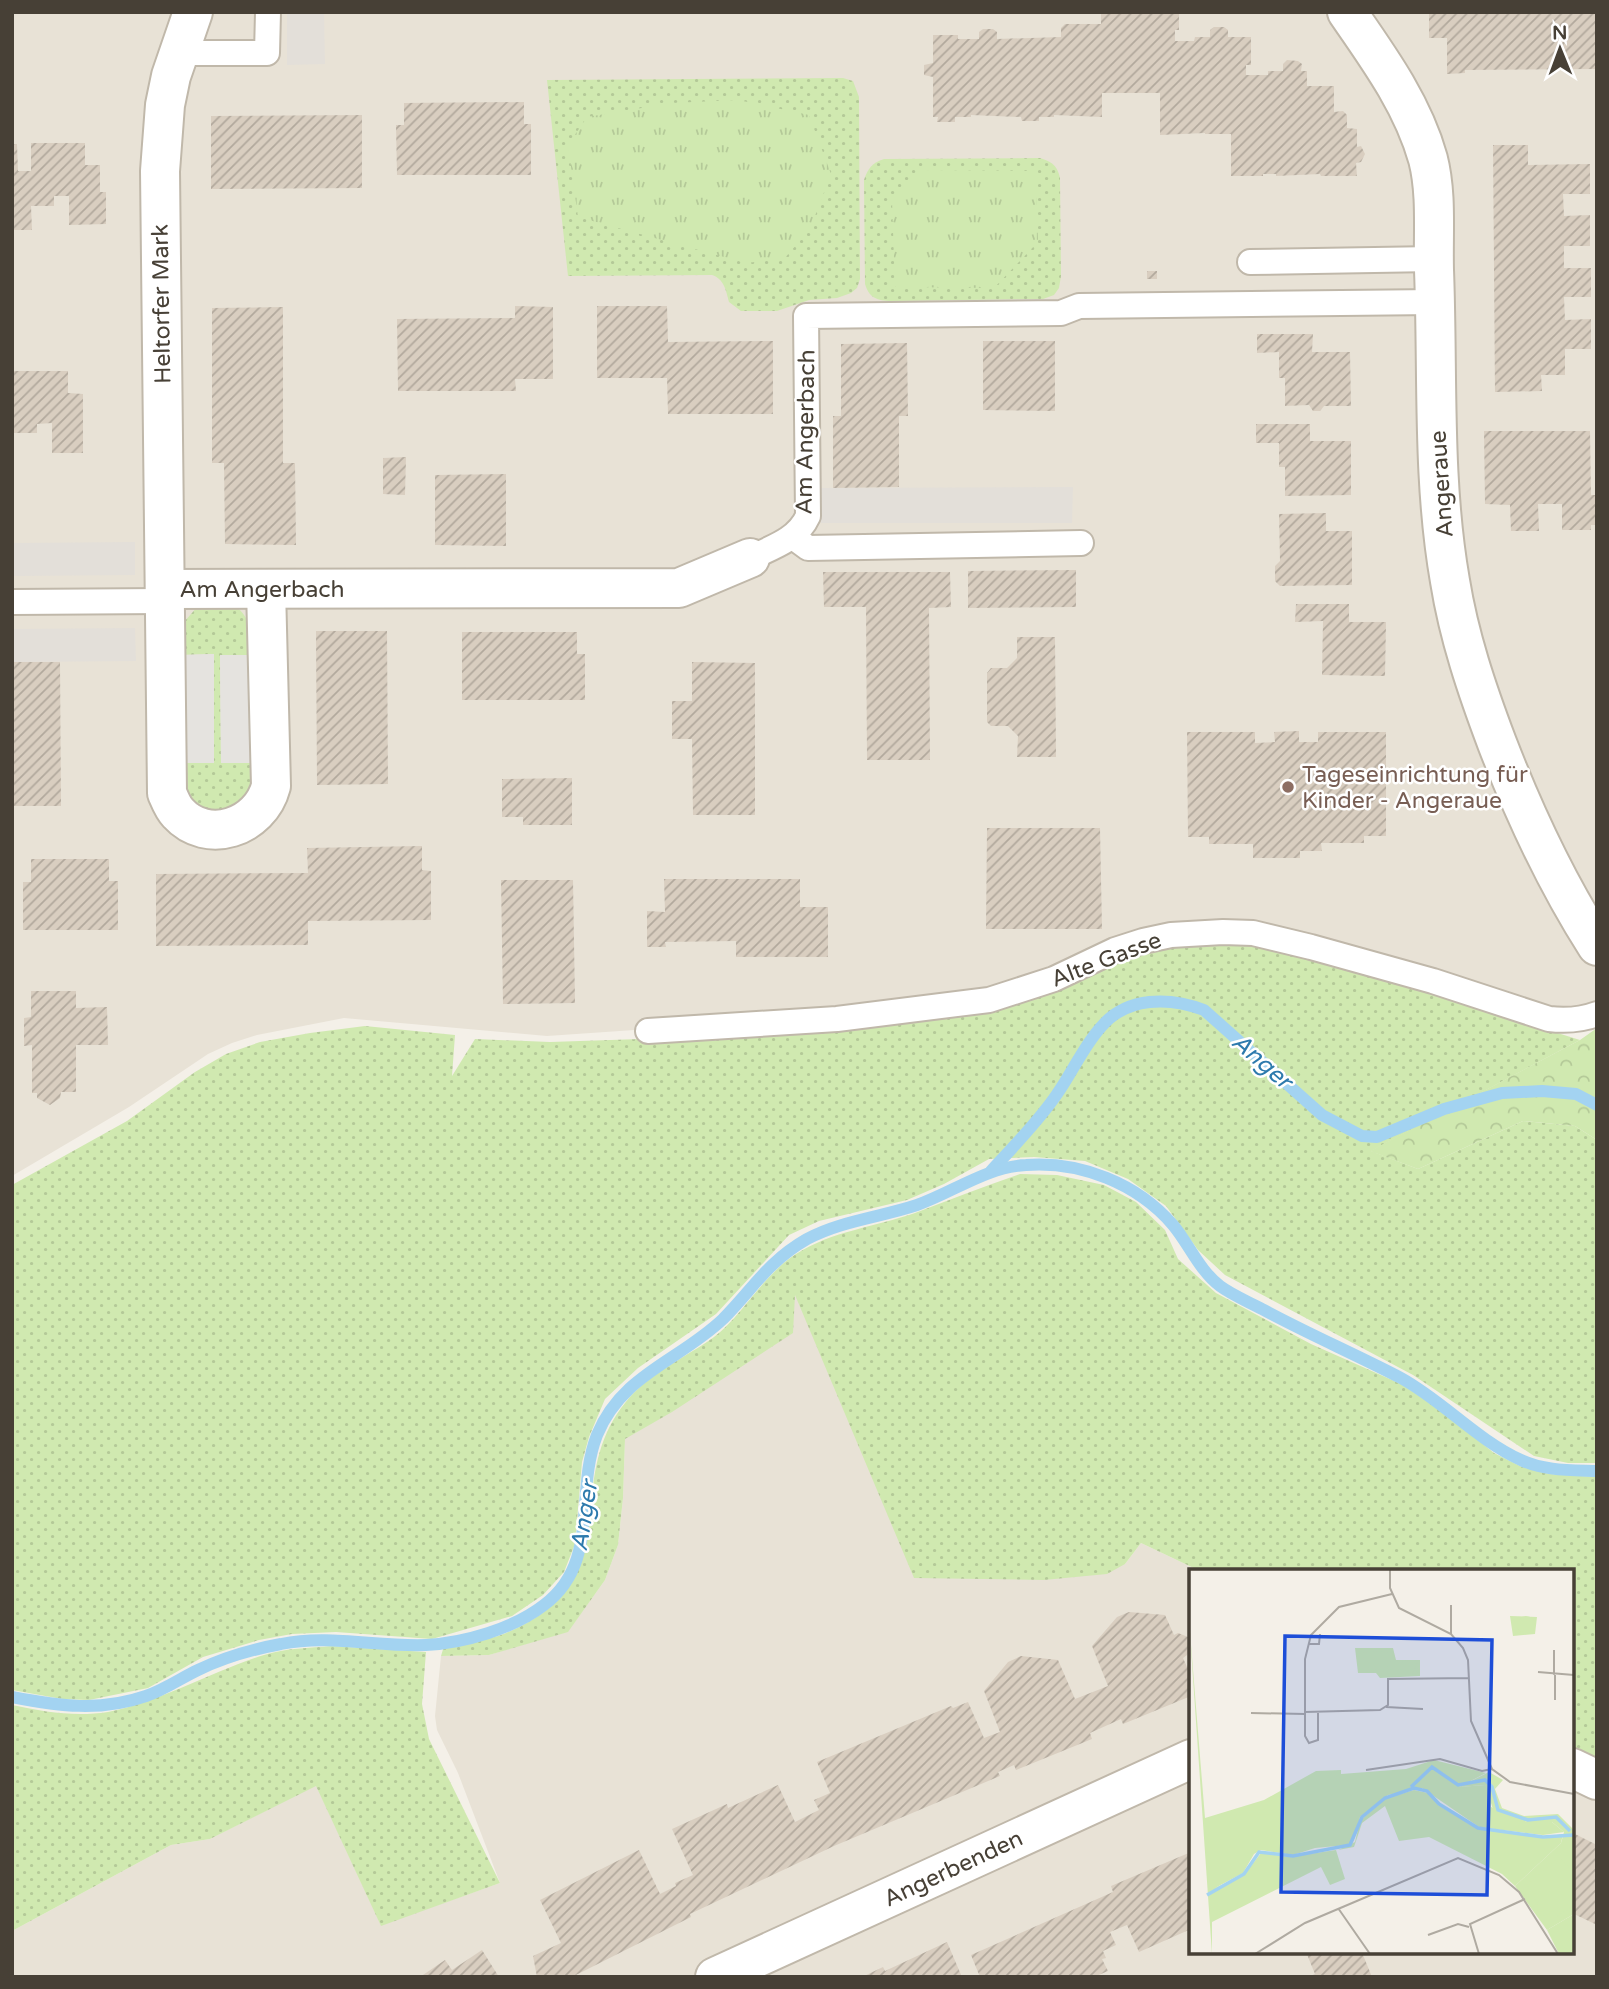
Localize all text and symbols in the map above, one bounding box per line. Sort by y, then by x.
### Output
north arrow [1525,14,1595,84]
text: N [1552,22,1568,44]
street label: Heltorfer Mark [147,224,177,384]
street label: Am Angerbach [791,349,821,515]
street label: Angeraue [1424,429,1460,538]
street label: Am Angerbach [179,576,345,604]
place label: Tageseinrichtung für Kinder - Angeraue [1302,761,1528,815]
marker: Tageseinrichtung für Kinder - Angeraue [1280,779,1296,795]
street label: Alte Gasse [1047,926,1165,994]
water label: Anger [1226,1027,1300,1097]
water label: Anger [565,1476,605,1553]
inset map [1189,1569,1574,1954]
street label: Angerbenden [879,1824,1028,1913]

